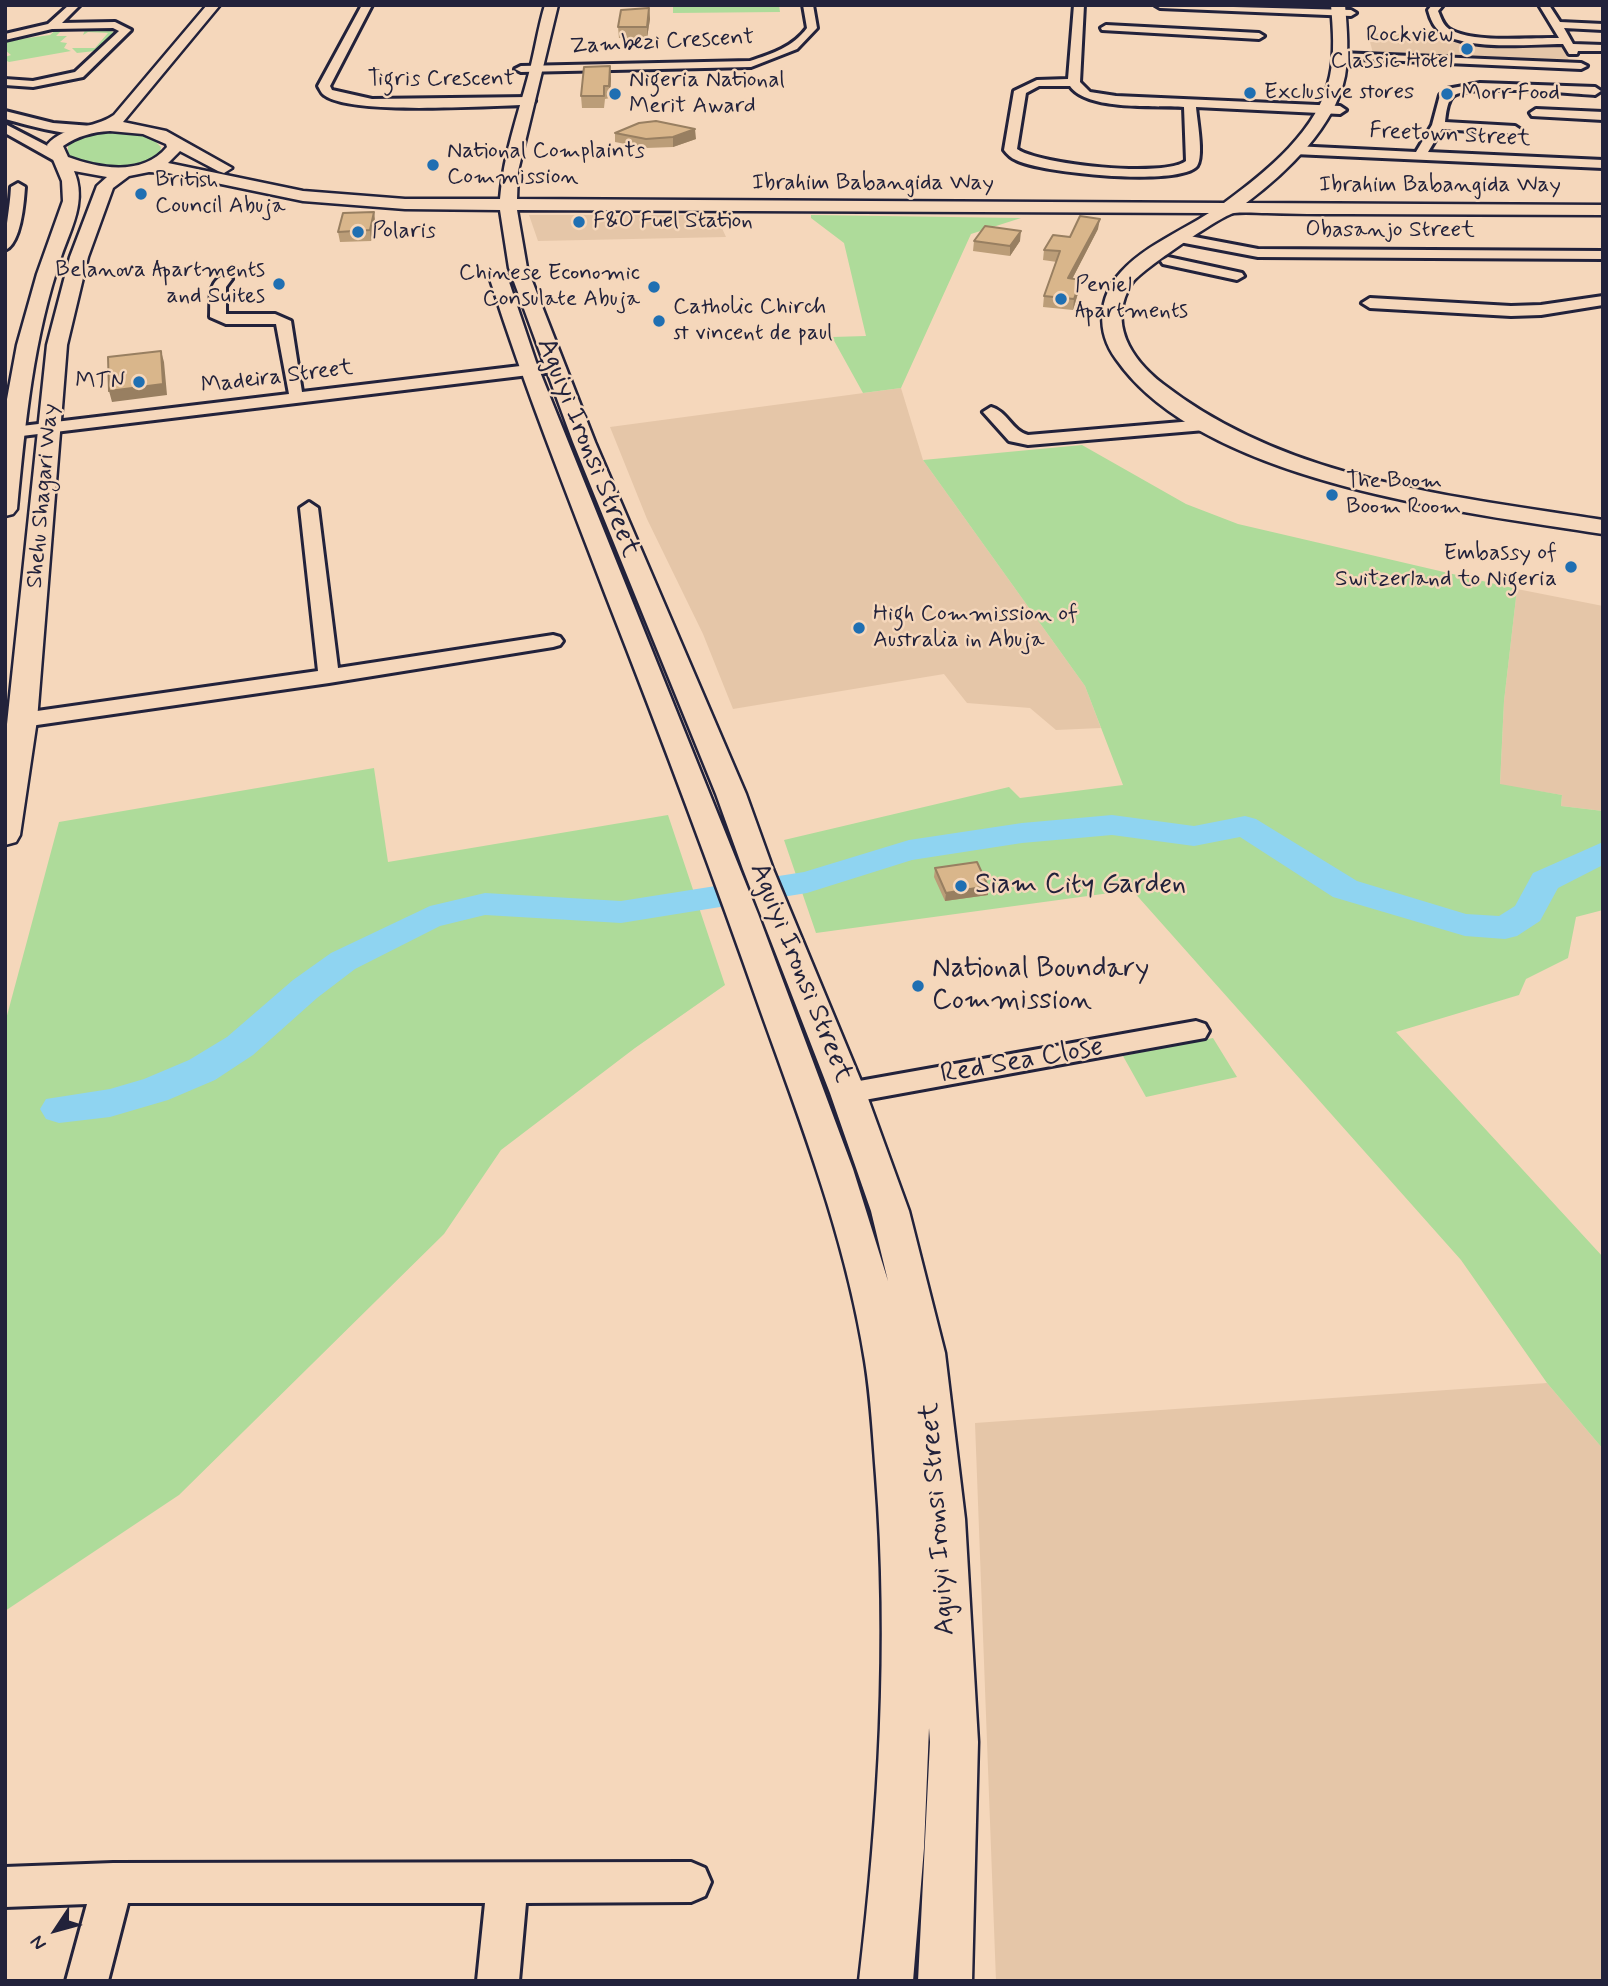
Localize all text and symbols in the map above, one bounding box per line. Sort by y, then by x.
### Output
place label: Rockview Classic Hotel [1330,22,1453,76]
street label: Zambezi Crescent [569,24,755,62]
marker: Rockview Classic Hotel [1459,41,1475,57]
street label: Tigris Crescent [367,66,515,94]
place label: Nigeria National Merit Award [629,67,785,121]
place label: Exclusive stores [1264,79,1414,107]
place label: Morr Food [1461,80,1560,108]
marker: Exclusive stores [1242,85,1258,101]
marker: Nigeria National Merit Award [607,86,623,102]
marker: Morr Food [1439,86,1455,102]
street label: Freetown Street [1369,118,1531,154]
place label: National Complaints Commission [447,138,645,192]
marker: National Complaints Commission [425,157,441,173]
place label: British Council Abuja [155,167,286,221]
street label: Ibrahim Babangida Way [752,170,994,198]
street label: Ibrahim Babangida Way [1319,172,1561,200]
marker: British Council Abuja [133,186,149,202]
place label: F&O Fuel Station [593,208,753,236]
marker: F&O Fuel Station [571,214,587,230]
street label: Obasanjo Street [1305,217,1475,245]
place label: Polaris [372,218,436,246]
marker: Polaris [350,224,366,240]
place label: Belanova Apartments and Suites [55,257,265,311]
place label: Chinese Economic Consulate Abuja [459,260,640,314]
place label: Peniel Apartments [1075,272,1188,326]
marker: Belanova Apartments and Suites [271,276,287,292]
marker: Chinese Economic Consulate Abuja [646,279,662,295]
marker: Peniel Apartments [1053,291,1069,307]
place label: Catholic Chirch st vincent de paul [673,294,833,348]
marker: Catholic Chirch st vincent de paul [651,313,667,329]
street label: Aguiyi Ironsi Street [528,333,646,563]
street label: Madeira Street [199,355,355,401]
place label: MTN [75,368,125,396]
marker: MTN [131,374,147,390]
street label: Shehu Shagari Way [22,403,66,589]
place label: The Boom Boom Room [1346,468,1461,522]
marker: The Boom Boom Room [1324,487,1340,503]
place label: Embassy of Switzerland to Nigeria [1335,540,1557,594]
marker: Embassy of Switzerland to Nigeria [1563,559,1579,575]
place label: High Commission of Australia in Abuja [873,601,1078,655]
marker: High Commission of Australia in Abuja [851,620,867,636]
street label: Aguiyi Ironsi Street [741,858,859,1088]
place label: Siam City Garden [975,869,1186,903]
marker: Siam City Garden [953,878,969,894]
place label: National Boundary Commission [932,953,1149,1019]
marker: National Boundary Commission [910,978,926,994]
street label: Red Sea Close [938,1031,1106,1093]
street label: Aguiyi Ironsi Street [914,1401,964,1637]
north arrow [21,1895,91,1965]
text: N [25,1930,52,1955]

